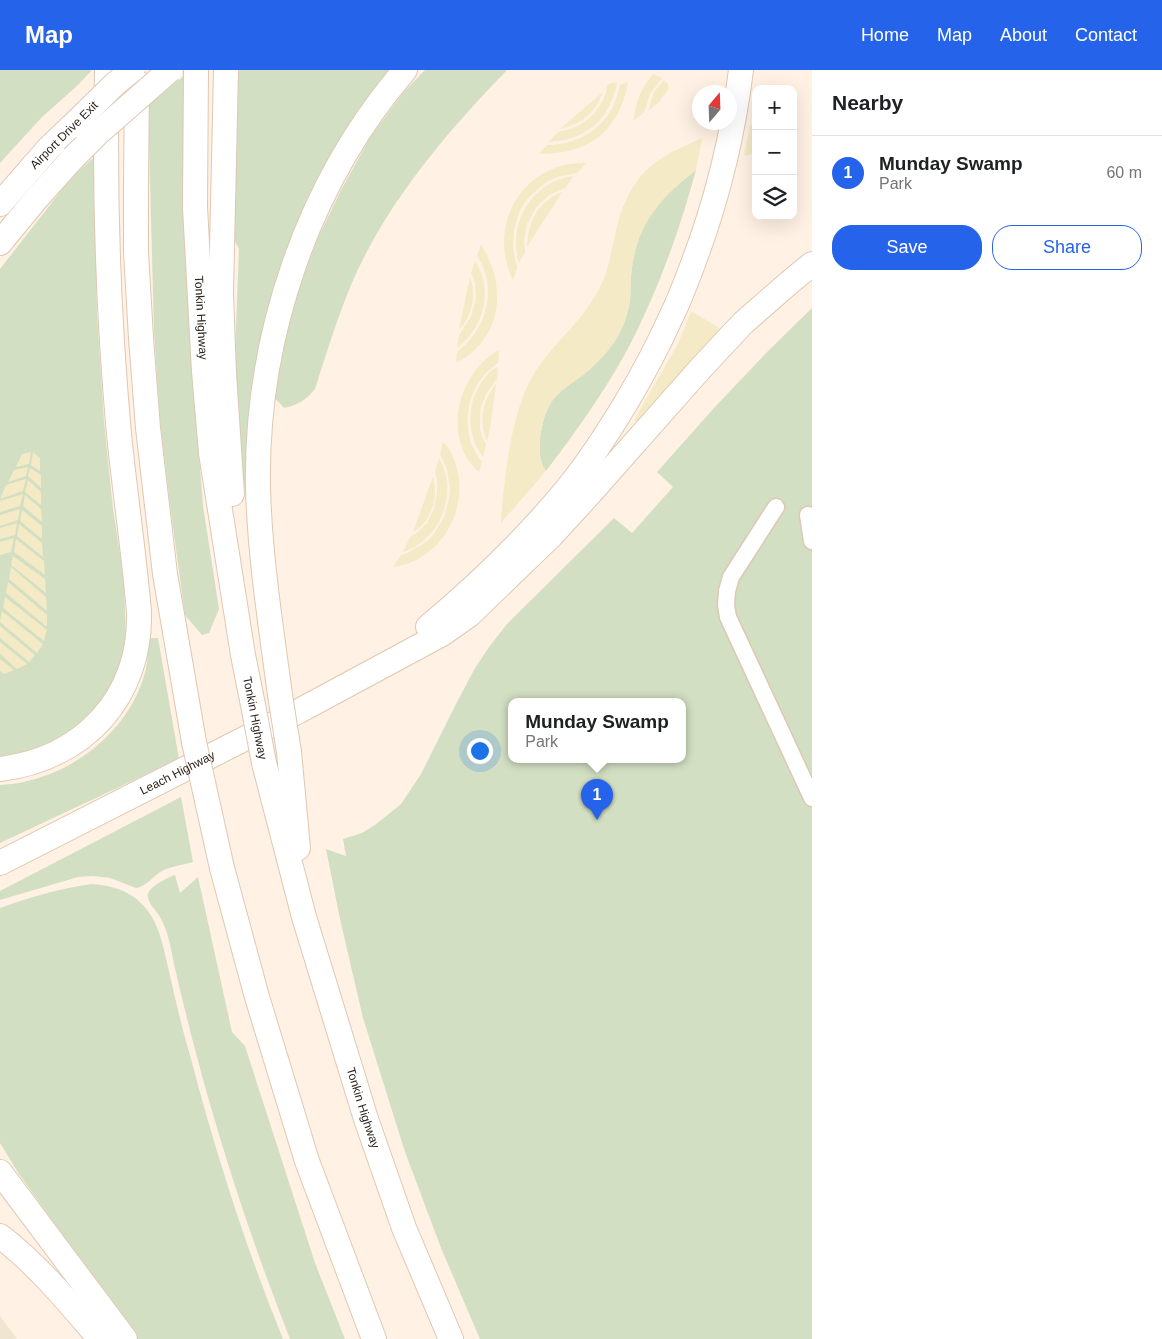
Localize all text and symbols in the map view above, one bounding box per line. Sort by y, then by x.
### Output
text: Map [25,21,73,48]
text: Home [861,25,909,45]
text: Map [937,25,972,45]
text: About [1000,25,1047,45]
text: Contact [1075,25,1137,45]
north arrow [692,85,737,130]
map controls [752,85,797,220]
button: + [752,85,797,130]
text: Nearby [832,91,903,114]
street label: Airport Drive Exit [27,98,101,172]
button: − [752,130,797,175]
text: Munday Swamp [879,153,1023,174]
text: 1 [844,164,852,181]
text: 60 m [1106,164,1142,181]
button: layers [752,175,797,220]
text: Park [879,175,912,192]
button: Save [832,225,982,270]
button: Share [992,225,1142,270]
street label: Tonkin Highway [192,275,210,360]
street label: Tonkin Highway [240,675,270,761]
popup [508,698,686,763]
text: Munday Swamp [525,711,669,732]
text: Park [525,733,558,750]
your location [467,738,493,764]
street label: Leach Highway [138,748,217,798]
pin: 1 [581,779,613,820]
street label: Tonkin Highway [344,1066,383,1150]

